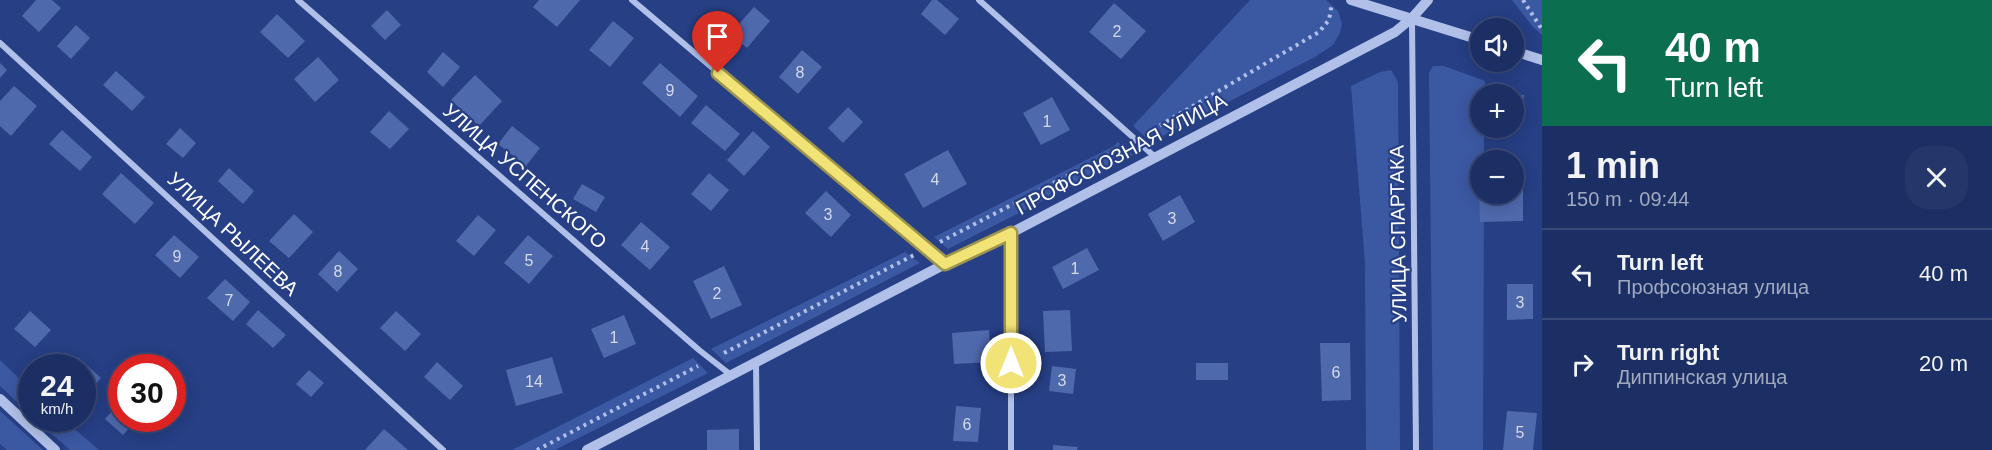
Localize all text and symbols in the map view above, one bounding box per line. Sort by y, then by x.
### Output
pin [692,11,743,73]
map controls [1470,18,1524,204]
button: sound [1470,18,1524,72]
icon: arrive [701,20,734,53]
house number: 2 [1113,23,1122,40]
icon: left [1566,24,1644,102]
text: 40 m [1665,24,1761,71]
house number: 8 [796,64,805,81]
text: Turn left [1665,73,1763,103]
house number: 9 [666,82,675,99]
button: + [1470,84,1524,138]
street label: ПРОФСОЮЗНАЯ УЛИЦА [1012,89,1231,219]
street label: УЛИЦА УСПЕНСКОГО [439,99,611,253]
house number: 1 [1043,113,1052,130]
street label: УЛИЦА СПАРТАКА [1385,144,1411,323]
text: 1 min [1566,145,1660,186]
button: close [1905,146,1968,209]
button: − [1470,150,1524,204]
street label: УЛИЦА РЫЛЕЕВА [163,168,303,300]
house number: 4 [931,171,940,188]
text: 150 m · 09:44 [1566,188,1689,210]
house number: 3 [824,206,833,223]
house number: 3 [1168,210,1177,227]
house number: 4 [641,238,650,255]
house number: 9 [173,248,182,265]
text: Turn left [1617,250,1703,275]
house number: 5 [525,252,534,269]
icon: left [1566,258,1599,291]
house number: 1 [1071,260,1080,277]
text: 40 m [1919,261,1968,286]
house number: 8 [334,263,343,280]
text: Профсоюзная улица [1617,276,1809,298]
house number: 2 [713,285,722,302]
house number: 7 [225,292,234,309]
house number: 3 [1516,294,1525,311]
house number: 1 [610,329,619,346]
position arrow [979,331,1043,395]
text: Turn right [1617,340,1719,365]
icon: right [1566,348,1599,381]
text: 20 m [1919,351,1968,376]
speed limit sign: 30 [108,354,186,432]
house number: 6 [1332,364,1341,381]
text: Диппинская улица [1617,366,1787,388]
text: 24 [40,369,74,402]
house number: 3 [1058,372,1067,389]
house number: 14 [525,373,543,390]
text: km/h [41,400,73,417]
house number: 6 [963,416,972,433]
house number: 5 [1516,424,1525,441]

